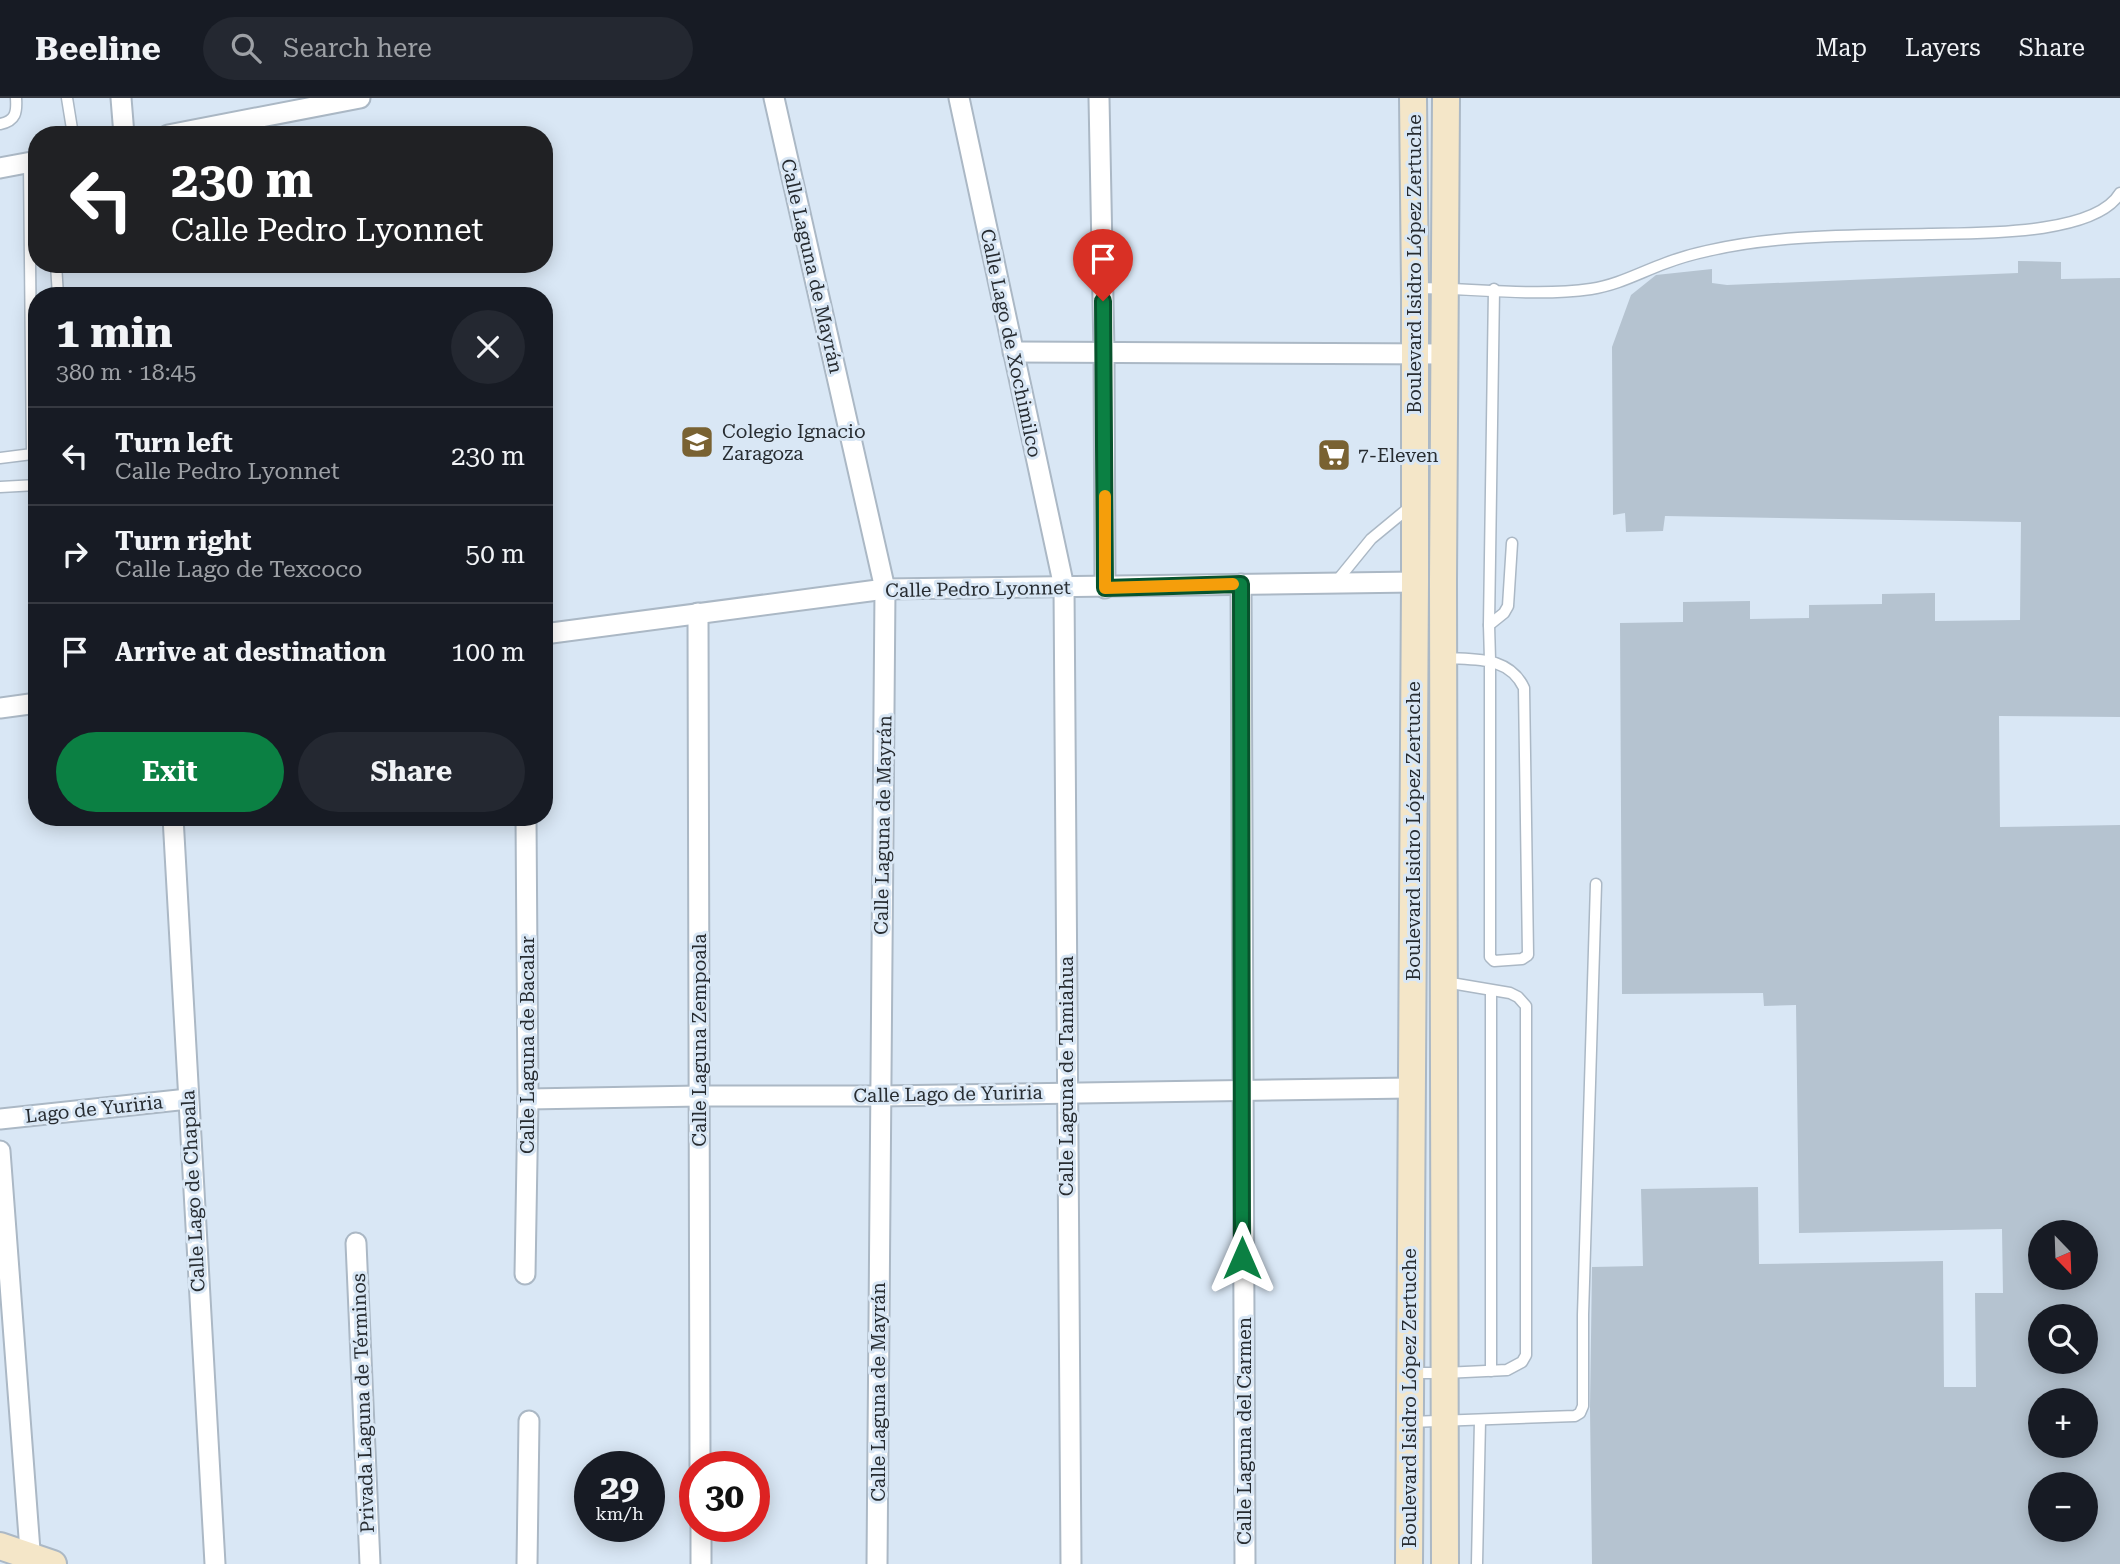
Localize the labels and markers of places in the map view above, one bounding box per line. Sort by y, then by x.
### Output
pin [1073,229,1133,301]
place label: Colegio Ignacio Zaragoza [722,420,866,465]
school or university icon: Colegio Ignacio Zaragoza [678,423,716,461]
supermarket icon: 7-Eleven [1315,436,1353,474]
place label: 7-Eleven [1358,444,1439,467]

